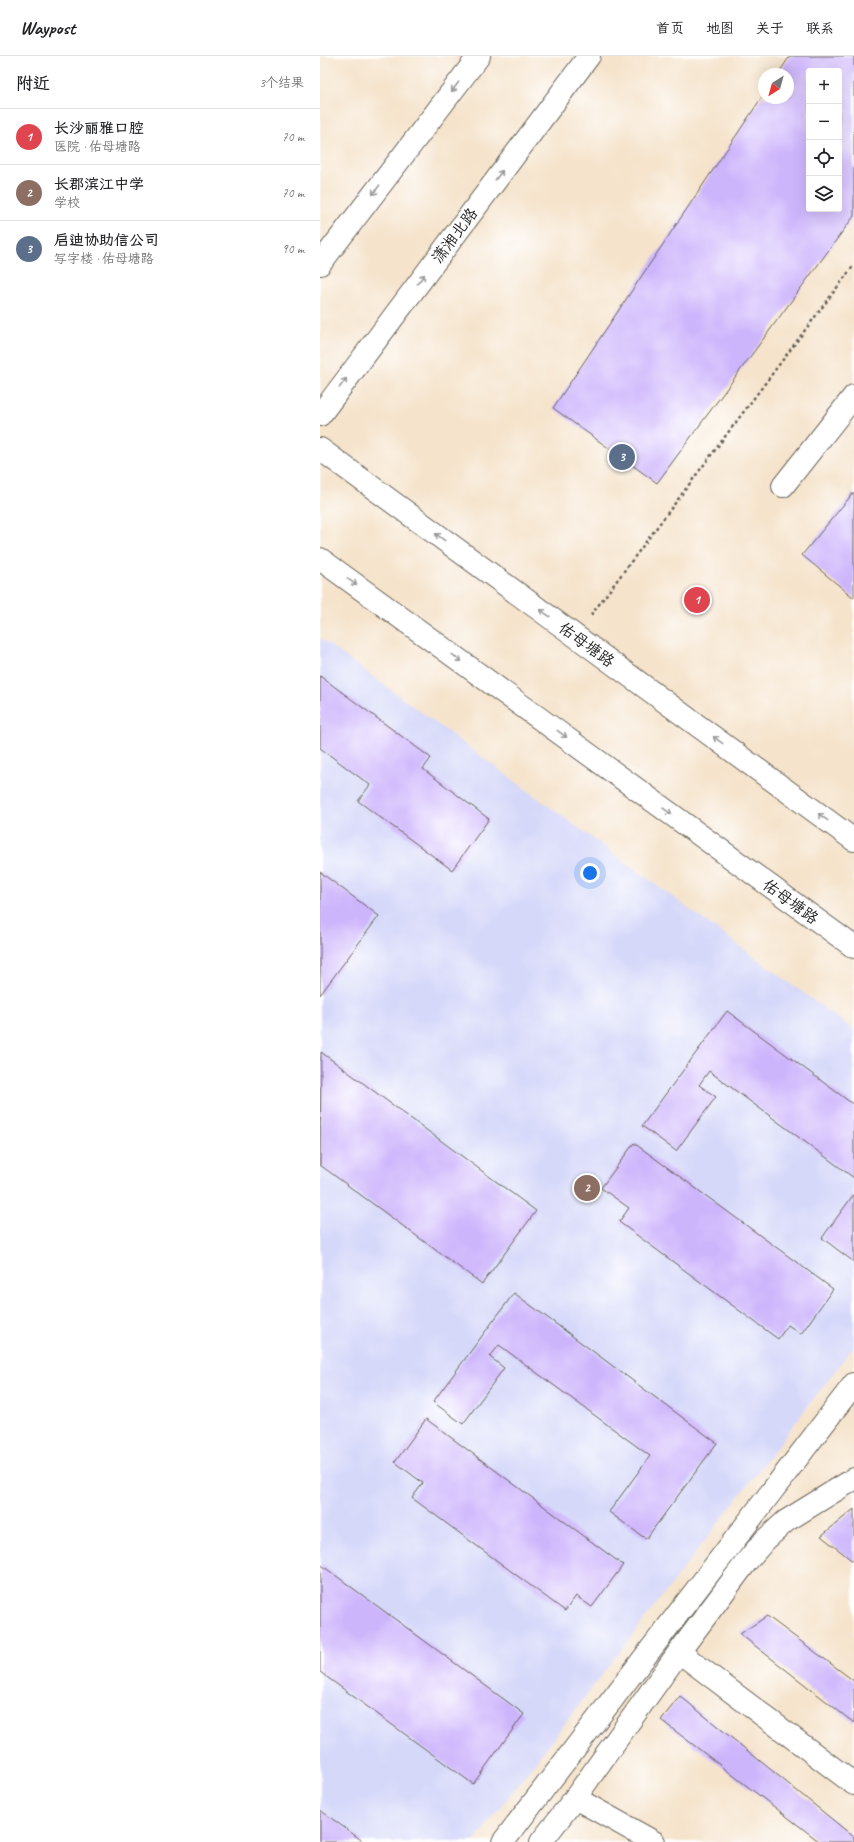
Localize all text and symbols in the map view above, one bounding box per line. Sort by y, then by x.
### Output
text: Waypost [20,16,75,40]
text: 首页 [656,20,684,37]
text: 地图 [706,20,734,37]
text: 关于 [756,20,784,37]
text: 联系 [806,20,834,37]
north arrow [758,68,794,104]
map controls [806,68,842,212]
button: + [806,68,842,104]
text: 附近 [16,73,50,94]
text: 3个结果 [259,75,304,91]
one-way arrow [451,81,459,92]
button: − [806,104,842,140]
text: 长沙丽雅口腔 [54,119,144,138]
text: 1 [26,129,32,145]
text: 70 m [282,129,304,145]
text: 医院 · 佑母塘路 [54,139,141,155]
button: locate [806,140,842,176]
one-way arrow [495,170,503,181]
text: 长郡滨江中学 [54,175,144,194]
button: layers [806,176,842,212]
text: 2 [26,185,32,201]
text: 70 m [282,185,304,201]
one-way arrow [372,185,380,196]
text: 学校 [54,195,80,211]
street label: 潇湘北路 [428,204,482,267]
text: 启迪协助信公司 [54,231,159,250]
text: 3 [26,241,32,257]
text: 90 m [282,241,304,257]
text: 写字楼 · 佑母塘路 [54,251,154,267]
one-way arrow [417,274,425,285]
one-way arrow [339,378,348,389]
pin: 3 [609,442,635,472]
one-way arrow [435,533,446,541]
one-way arrow [346,577,357,586]
pin: 1 [684,585,710,615]
one-way arrow [540,609,551,618]
street label: 佑母塘路 [555,618,618,672]
one-way arrow [451,654,462,662]
one-way arrow [556,730,567,738]
one-way arrow [712,736,723,744]
one-way arrow [661,807,672,815]
one-way arrow [817,812,828,821]
your location [580,863,600,883]
street label: 佑母塘路 [759,875,822,929]
pin: 2 [574,1173,600,1203]

